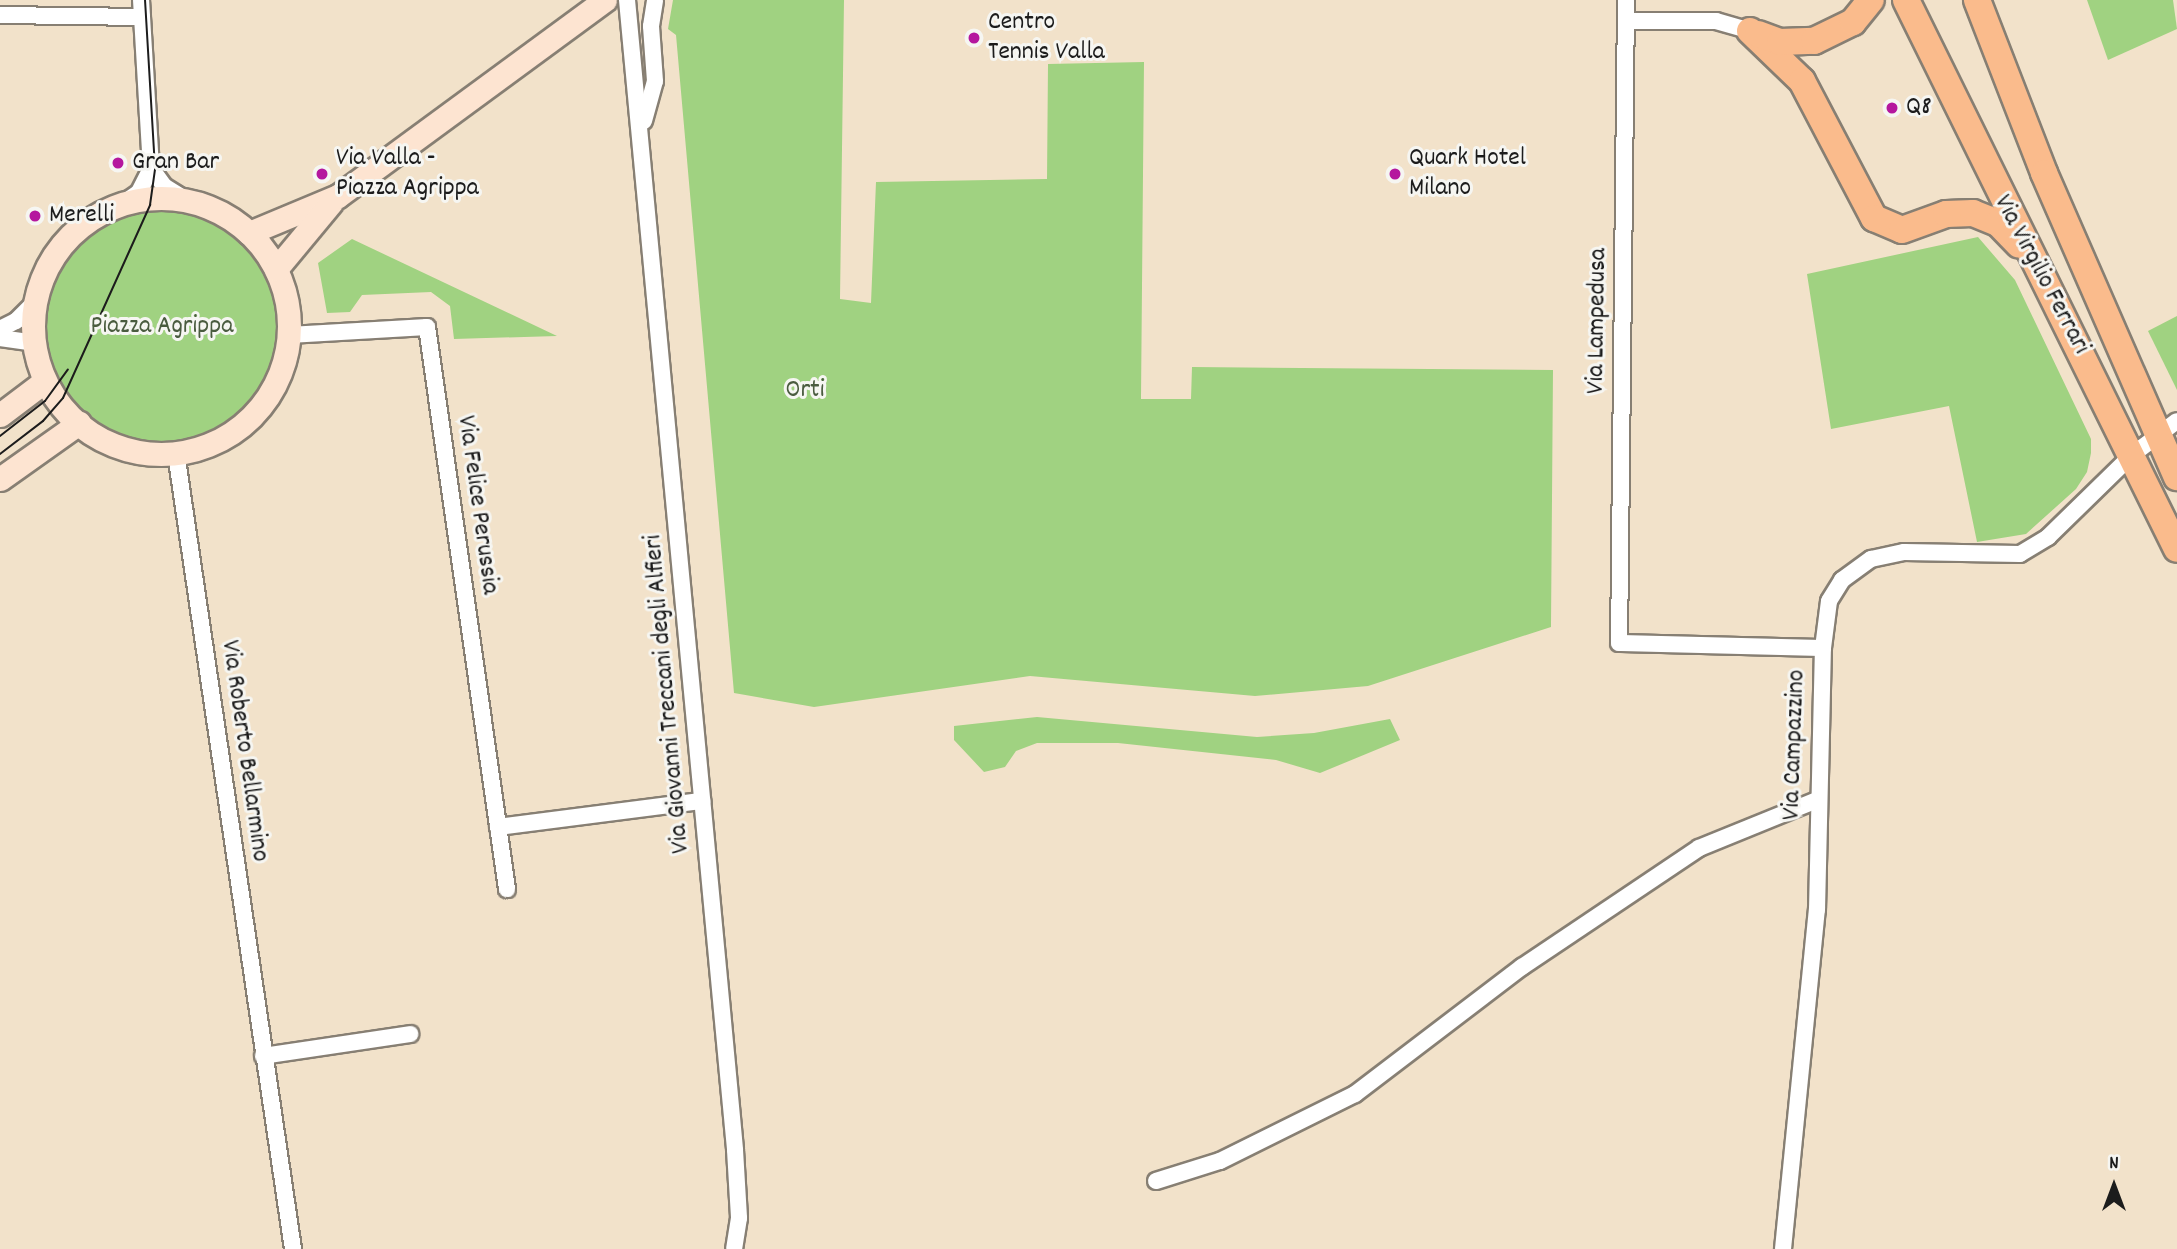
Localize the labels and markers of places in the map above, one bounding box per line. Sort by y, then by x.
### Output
place label: Centro Tennis Valla [988,7,1105,68]
marker: Centro Tennis Valla [966,30,982,46]
place label: Q8 [1906,92,1932,124]
marker: Q8 [1884,100,1900,116]
place label: Via Valla - Piazza Agrippa [336,143,479,204]
place label: Quark Hotel Milano [1409,143,1526,204]
place label: Gran Bar [132,147,219,179]
marker: Gran Bar [110,155,126,171]
marker: Via Valla - Piazza Agrippa [314,166,330,182]
marker: Quark Hotel Milano [1387,166,1403,182]
place label: Merelli [49,200,114,232]
marker: Merelli [27,208,43,224]

